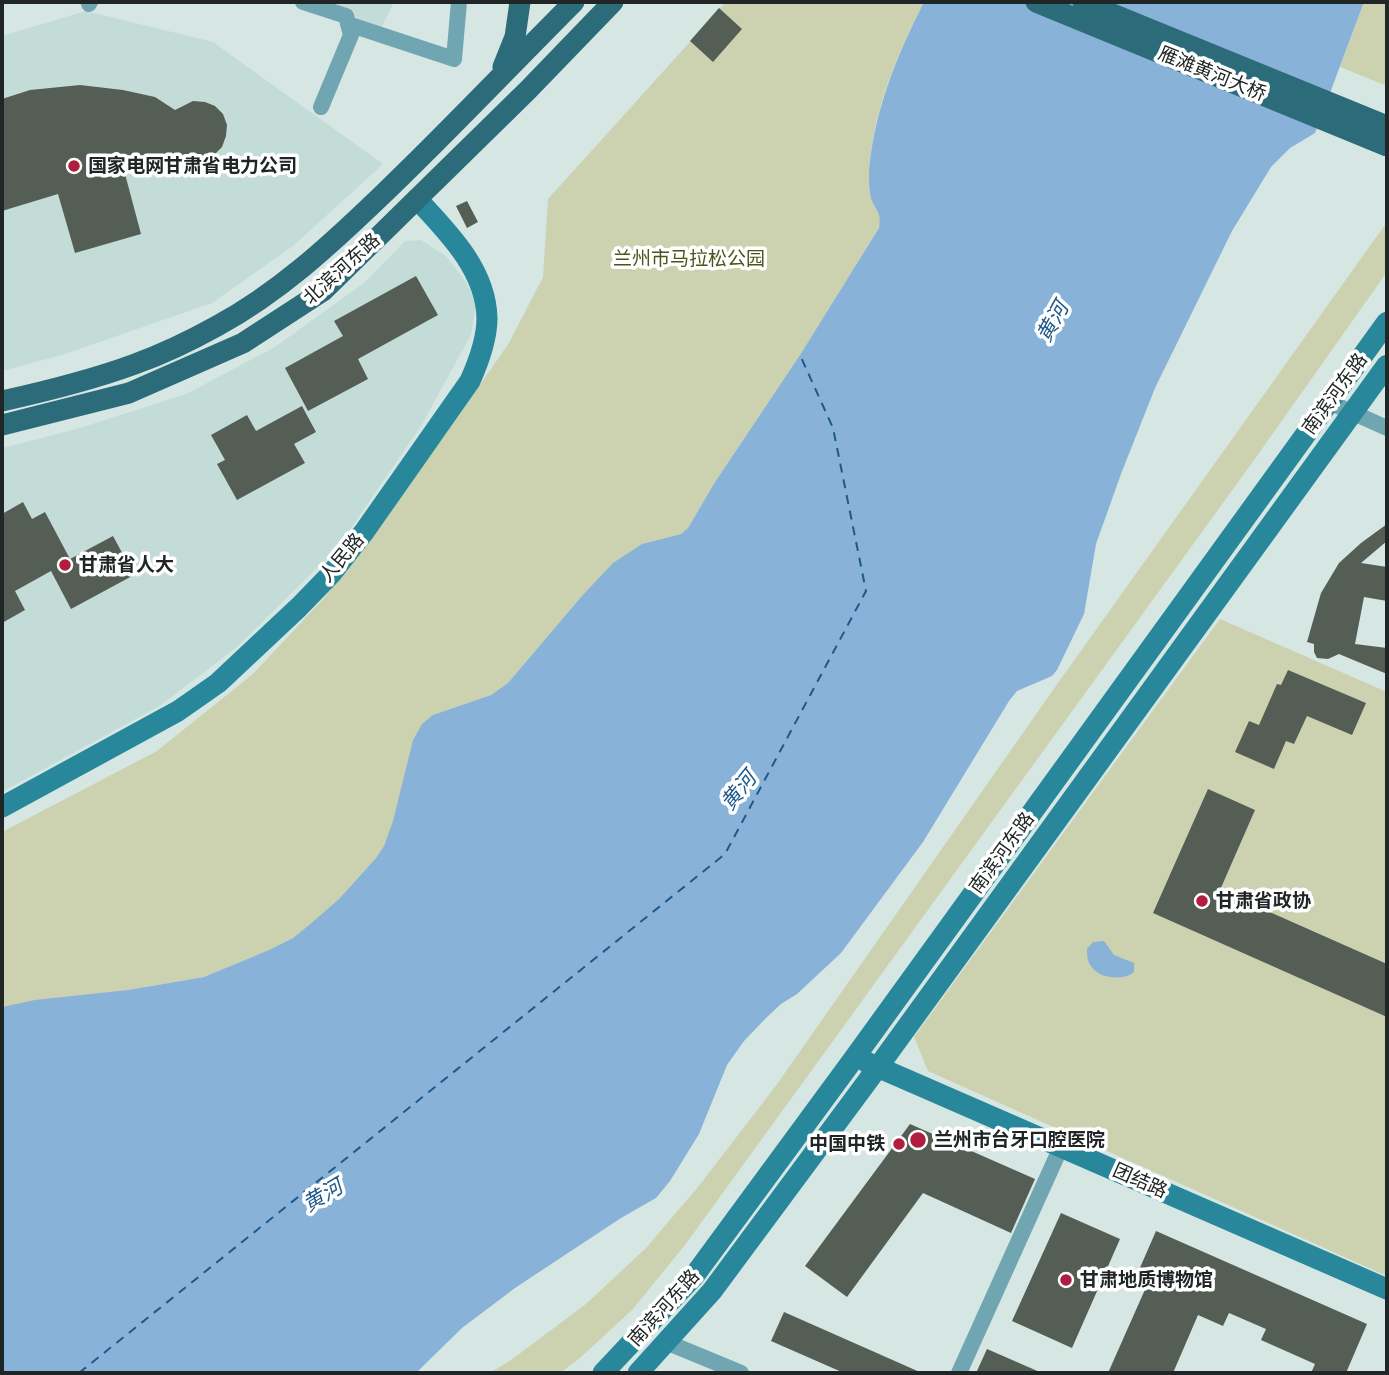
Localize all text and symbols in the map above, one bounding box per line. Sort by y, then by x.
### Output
street label: 雁滩黄河大桥 [1155,42,1269,106]
place label: 国家电网甘肃省电力公司 [88,155,297,177]
marker: 国家电网甘肃省电力公司 [66,158,82,174]
street label: 北滨河东路 [299,229,385,309]
park label: 兰州市马拉松公园 [613,248,765,270]
water label: 黄河 [1032,298,1074,346]
street label: 南滨河东路 [1298,349,1372,439]
street label: 人民路 [315,529,369,587]
place label: 甘肃省人大 [79,554,174,576]
marker: 甘肃省人大 [57,557,73,573]
water label: 黄河 [716,767,762,815]
street label: 南滨河东路 [965,808,1039,898]
place label: 甘肃省政协 [1216,890,1311,912]
marker: 甘肃省政协 [1194,893,1210,909]
place label: 兰州市台牙口腔医院 [934,1129,1105,1151]
marker: 兰州市台牙口腔医院 [908,1130,928,1150]
place label: 中国中铁 [809,1133,885,1155]
marker: 中国中铁 [891,1136,907,1152]
street label: 团结路 [1109,1159,1171,1203]
water label: 黄河 [299,1174,347,1218]
street label: 南滨河东路 [624,1265,704,1351]
place label: 甘肃地质博物馆 [1080,1269,1213,1291]
marker: 甘肃地质博物馆 [1058,1272,1074,1288]

